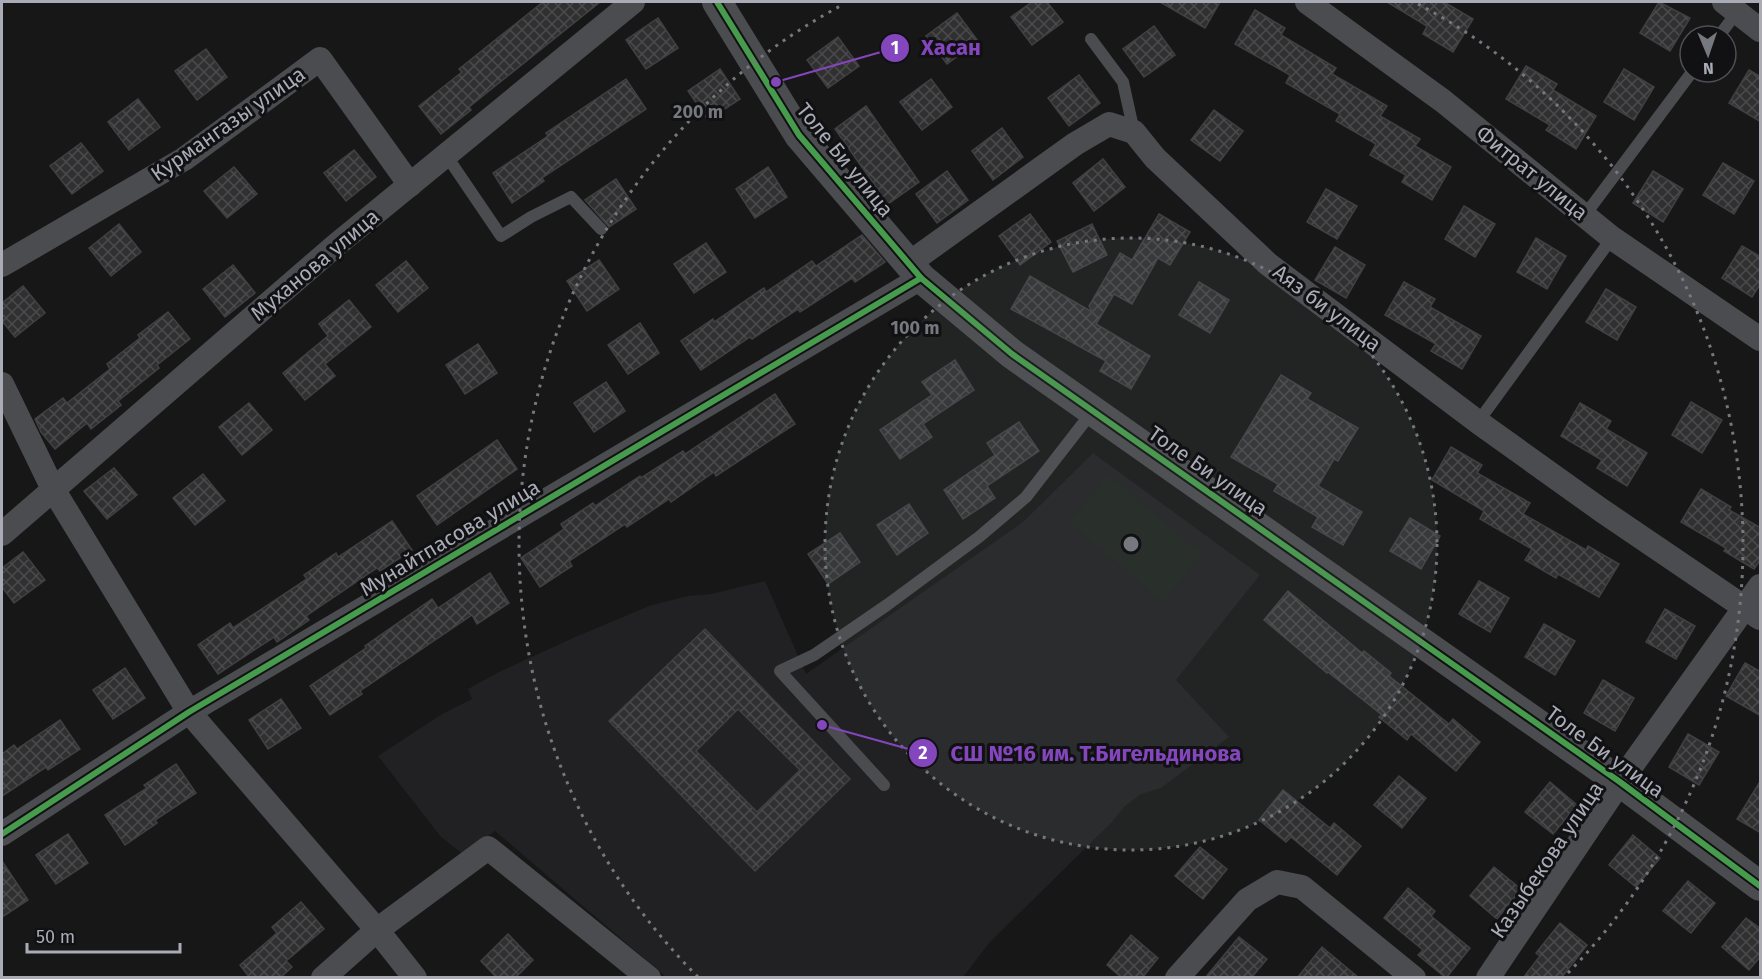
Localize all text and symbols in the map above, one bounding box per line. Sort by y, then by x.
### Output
north arrow [1678,24,1738,84]
callout: Хасан [880,28,993,68]
text: Хасан [920,34,981,61]
text: 1 [891,37,899,59]
text: N [1703,59,1714,78]
street label: Курмангазы улица [146,61,310,187]
street label: Толе Би улица [791,98,899,222]
text: 200 m [673,101,723,123]
street label: Фитрат улица [1471,120,1593,226]
street label: Муханова улица [245,204,385,326]
street label: Аяз би улица [1268,259,1386,357]
text: 100 m [891,317,939,339]
street label: Толе Би улица [1143,420,1273,522]
street label: Мунайтпасова улица [355,474,545,602]
centre of rings [1121,534,1141,554]
street label: Толе Би улица [1541,700,1669,804]
callout: СШ №16 им. Т.Бигельдинова [908,733,1253,773]
text: СШ №16 им. Т.Бигельдинова [951,740,1241,767]
text: 2 [918,742,928,764]
street label: Казыбекова улица [1485,777,1609,943]
scale bar [27,916,180,954]
text: 50 m [36,926,75,948]

